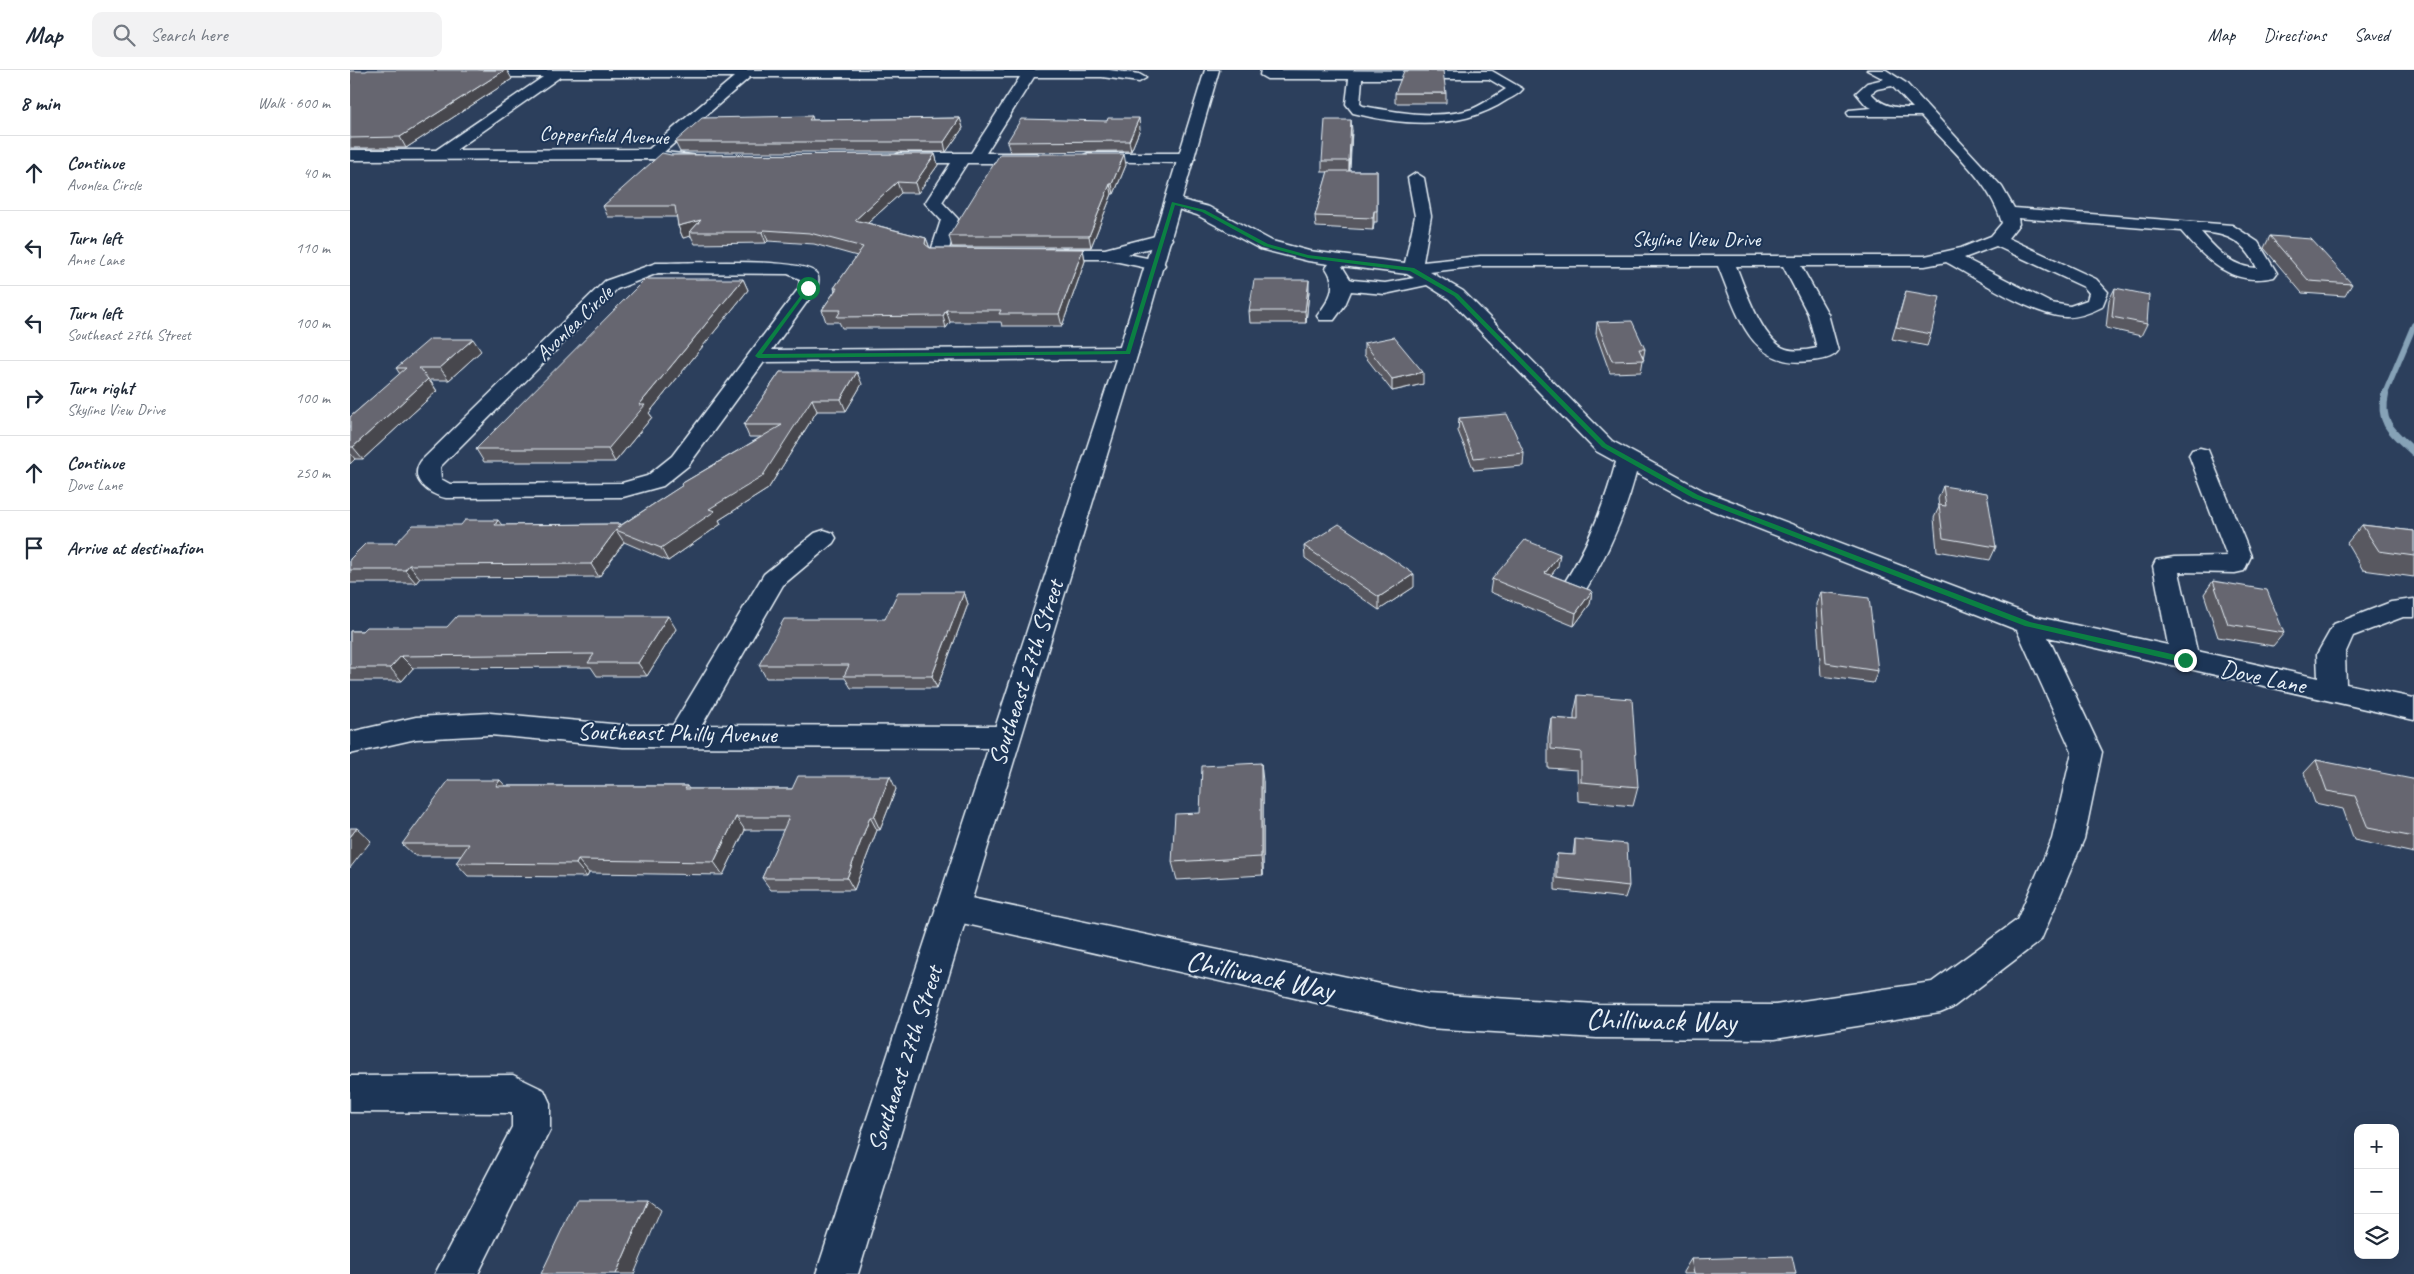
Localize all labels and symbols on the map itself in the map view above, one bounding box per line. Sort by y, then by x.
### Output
street label: Copperfield Avenue [539,120,670,150]
street label: Skyline View Drive [1632,226,1761,252]
route start [797,277,820,300]
street label: Avonlea Circle [530,279,619,366]
street label: Southeast 27th Street [981,573,1072,770]
route end [2174,649,2197,672]
street label: Dove Lane [2217,652,2310,702]
street label: Southeast Philly Avenue [577,715,779,751]
street label: Chilliwack Way [1183,941,1340,1010]
street label: Southeast 27th Street [860,959,951,1156]
street label: Chilliwack Way [1586,1000,1739,1040]

